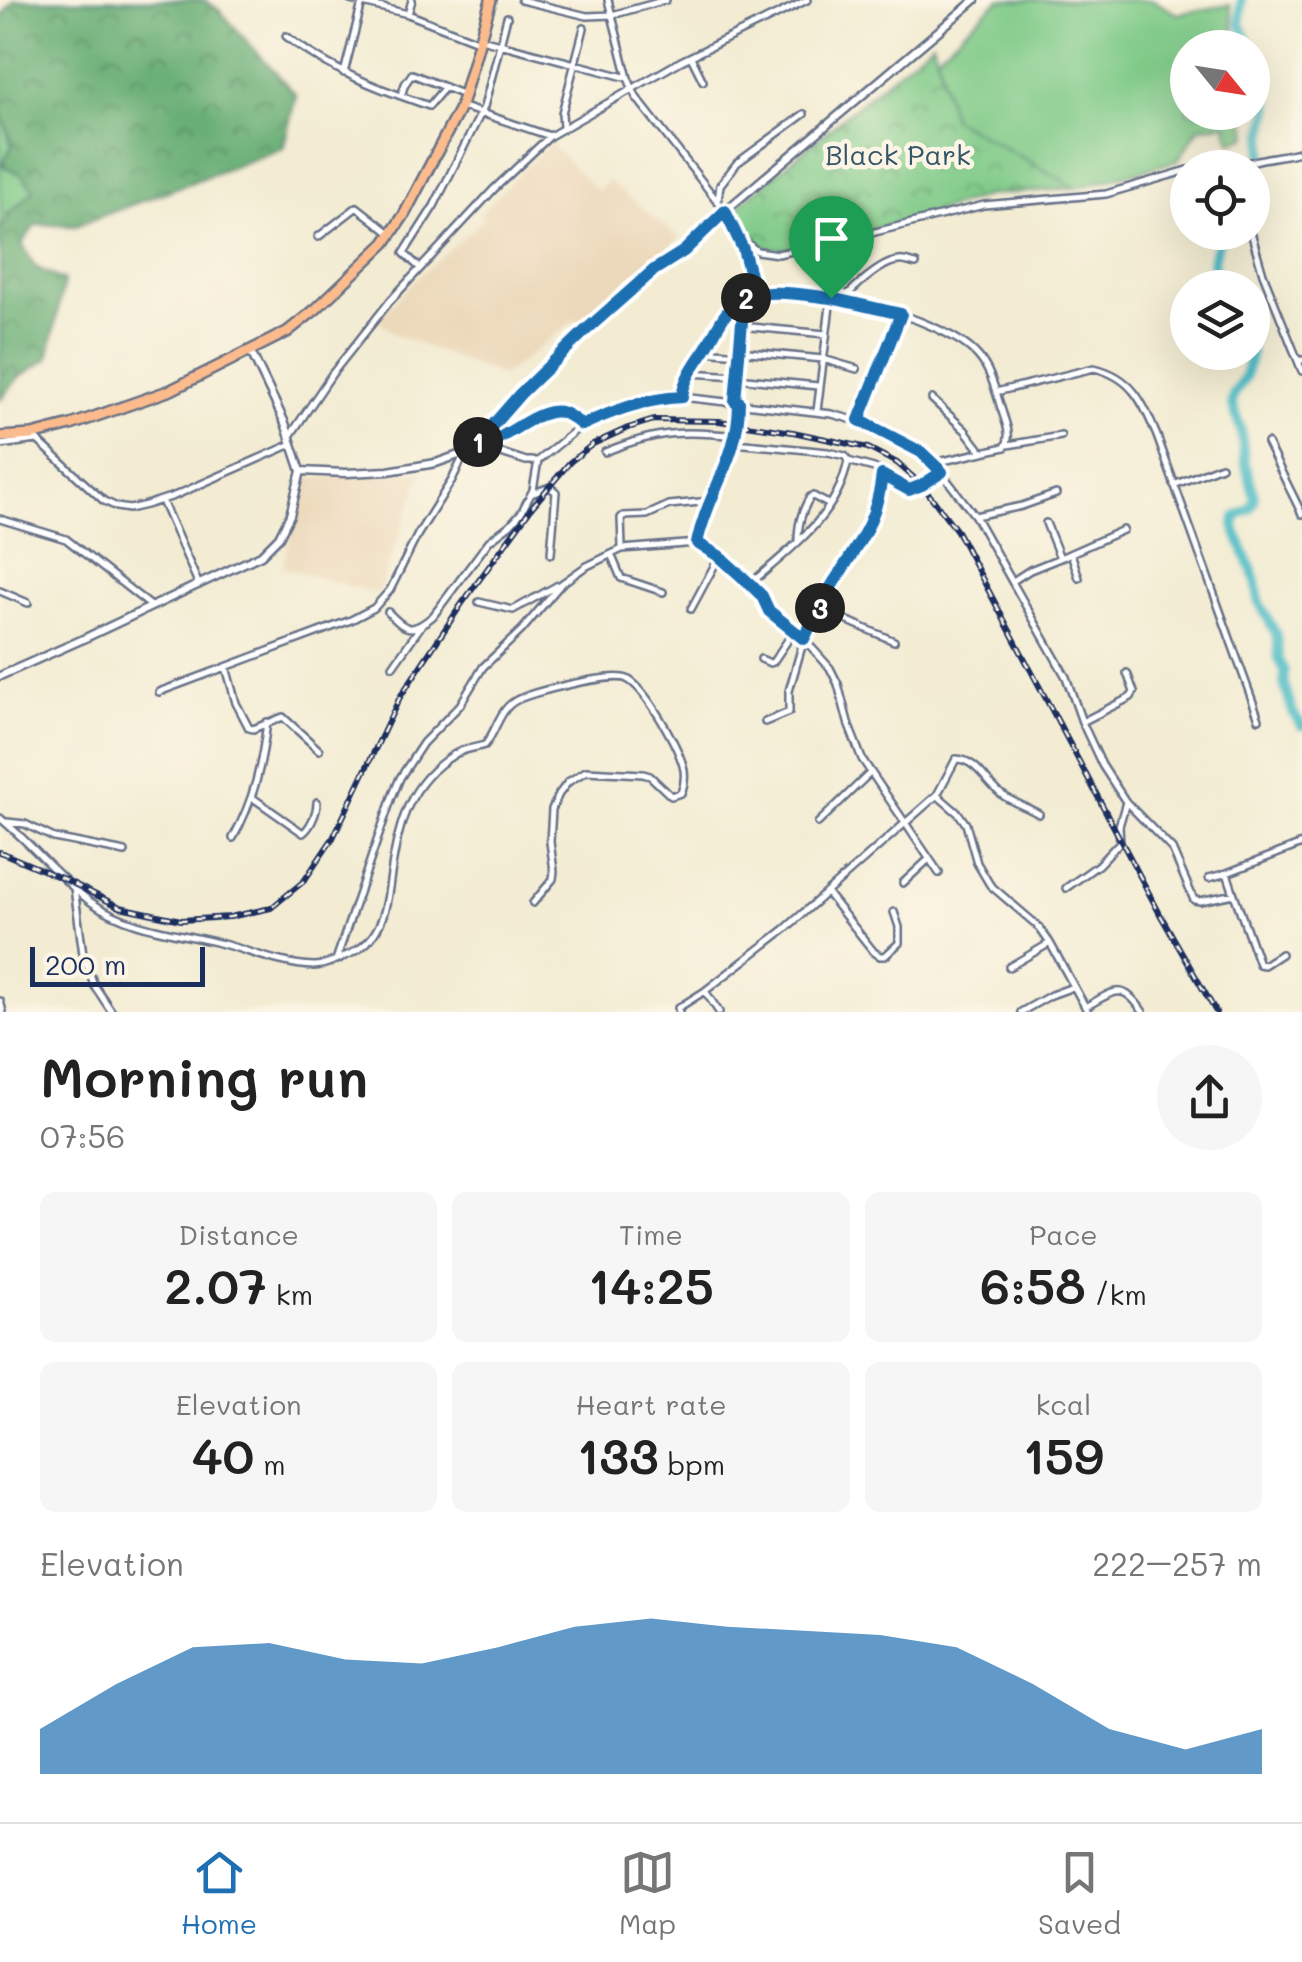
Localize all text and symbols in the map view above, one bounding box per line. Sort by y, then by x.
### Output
north arrow [1170,30,1270,130]
map controls [1170,30,1270,370]
park label: Black Park [825,136,971,172]
button: locate [1170,150,1270,250]
pin [789,196,874,299]
icon: arrive [804,211,859,266]
button: layers [1170,270,1270,370]
pin: 2 [721,273,771,323]
text: 2 [738,280,754,316]
pin: 1 [453,417,503,467]
text: 1 [472,424,484,460]
pin: 3 [795,583,845,633]
text: 3 [812,590,828,626]
scale bar [30,942,205,986]
text: 200 m [45,946,126,982]
text: Morning run [40,1040,368,1112]
button: share [1157,1045,1262,1150]
text: 07:56 [40,1114,125,1156]
text: Distance [178,1216,299,1252]
text: Time [619,1216,683,1252]
text: Pace [1029,1216,1098,1252]
text: 2.07 [164,1252,267,1318]
text: 14:25 [588,1252,714,1318]
text: 6:58 [980,1252,1086,1318]
text: km [267,1276,313,1312]
text: /km [1086,1276,1147,1312]
text: Elevation [176,1386,302,1422]
text: Heart rate [575,1386,727,1422]
text: kcal [1035,1386,1091,1422]
text: 40 [192,1422,254,1488]
text: 133 [577,1422,659,1488]
text: 159 [1023,1422,1104,1488]
text: m [254,1446,286,1482]
text: bpm [659,1446,725,1482]
text: Elevation [40,1542,184,1584]
text: 222–257 m [1092,1542,1262,1584]
tab: Home [181,1845,257,1941]
tab: Map [619,1845,676,1941]
tab: Saved [1038,1845,1121,1941]

